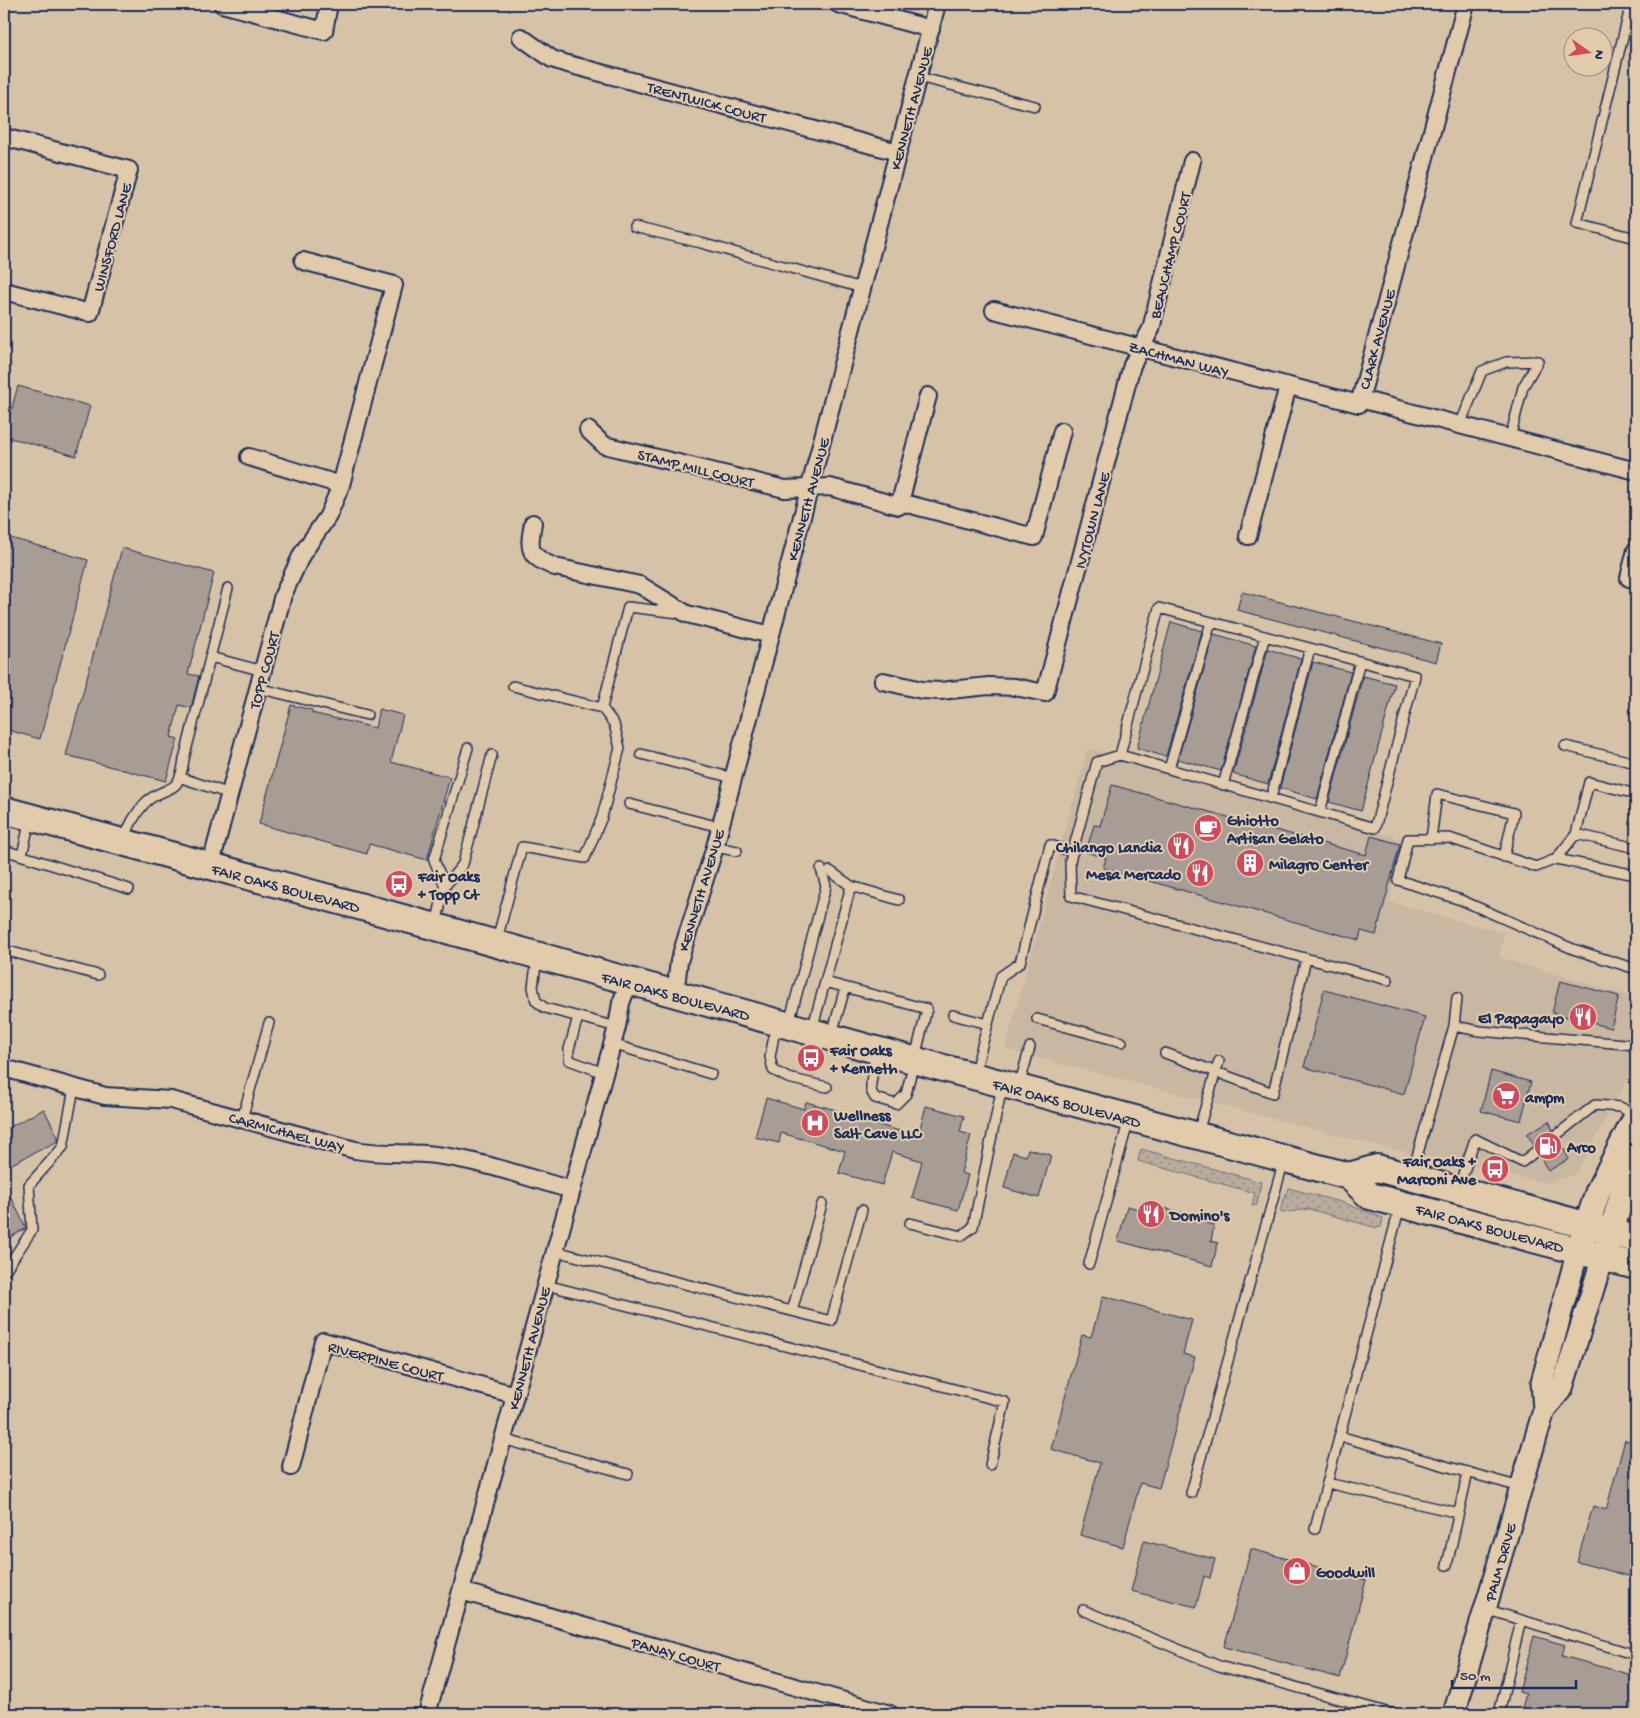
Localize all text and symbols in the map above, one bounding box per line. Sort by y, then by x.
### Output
north arrow [1562,28,1612,78]
street label: KENNETH AVENUE [888,44,939,173]
text: N [1589,48,1608,61]
street label: TRENTWICK COURT [644,79,768,130]
street label: WINSFORD LANE [91,181,138,294]
street label: BEAUCHAMP COURT [1147,190,1198,322]
street label: CLARK AVENUE [1357,287,1402,392]
street label: ZACHMAN WAY [1126,339,1230,384]
street label: KENNETH AVENUE [785,435,836,564]
street label: STAMP MILL COURT [635,447,756,494]
street label: IVYTOWN LANE [1072,469,1117,571]
street label: TOPP COURT [247,629,286,713]
cafe icon: Ghiotto Artisan Gelato [1193,813,1223,843]
place label: Ghiotto Artisan Gelato [1226,813,1325,850]
street label: KENNETH AVENUE [676,827,731,954]
restaurant icon: Chilango Landia [1166,831,1196,861]
place label: Chilango Landia [1055,840,1163,859]
building icon: Milagro Center [1235,848,1265,878]
place label: Milagro Center [1269,857,1370,876]
restaurant icon: Mesa Mercado [1185,858,1215,888]
street label: FAIR OAKS BOULEVARD [208,861,362,919]
place label: Mesa Mercado [1086,867,1182,886]
bus stop icon: Fair Oaks + Topp Ct [384,869,414,899]
place label: Fair Oaks + Topp Ct [417,869,481,906]
street label: FAIR OAKS BOULEVARD [598,969,752,1027]
restaurant icon: El Papagayo [1568,1002,1598,1032]
place label: El Papagayo [1478,1011,1565,1030]
bus stop icon: Fair Oaks + Kenneth [796,1043,826,1073]
place label: Fair Oaks + Kenneth [829,1043,898,1080]
street label: FAIR OAKS BOULEVARD [989,1076,1143,1134]
supermarket icon: ampm [1491,1081,1521,1111]
place label: ampm [1524,1090,1565,1109]
hospital icon: Wellness Salt Cave LLC [800,1108,830,1138]
place label: Wellness Salt Cave LLC [833,1108,923,1145]
street label: CARMICHAEL WAY [226,1110,346,1159]
fuel station icon: Arco [1533,1131,1563,1161]
place label: Arco [1566,1140,1597,1159]
place label: Fair Oaks + Marconi Ave [1397,1154,1477,1191]
bus stop icon: Fair Oaks + Marconi Ave [1480,1154,1510,1184]
restaurant icon: Domino's [1136,1199,1166,1229]
street label: FAIR OAKS BOULEVARD [1412,1201,1566,1259]
place label: Domino's [1168,1208,1231,1227]
street label: KENNETH AVENUE [506,1284,557,1413]
street label: RIVERPINE COURT [325,1339,446,1388]
street label: PALM DRIVE [1482,1521,1523,1605]
shop icon: Goodwill [1282,1556,1312,1586]
place label: Goodwill [1316,1565,1375,1584]
street label: PANAY COURT [628,1634,722,1678]
scale bar [1452,1658,1576,1690]
text: 50 m [1460,1668,1491,1686]

